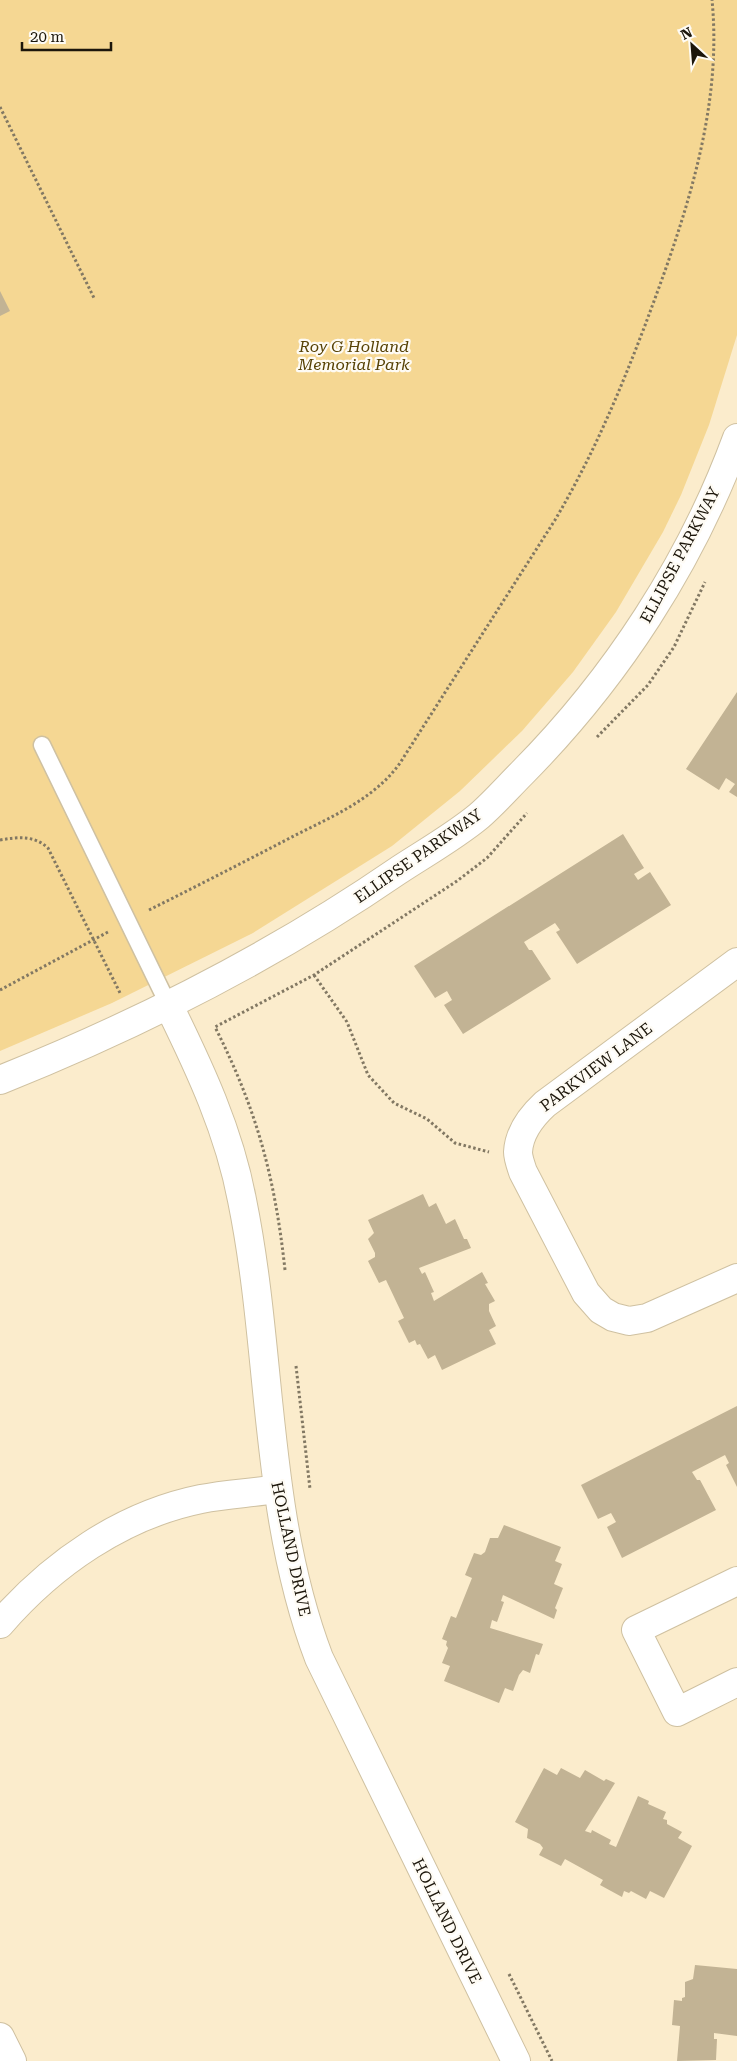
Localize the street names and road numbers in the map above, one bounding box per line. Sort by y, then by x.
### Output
street label: ELLIPSE PARKWAY [636,484,724,626]
street label: ELLIPSE PARKWAY [351,805,485,907]
street label: PARKVIEW LANE [536,1019,656,1115]
street label: HOLLAND DRIVE [267,1480,315,1618]
street label: HOLLAND DRIVE [408,1855,486,1987]

